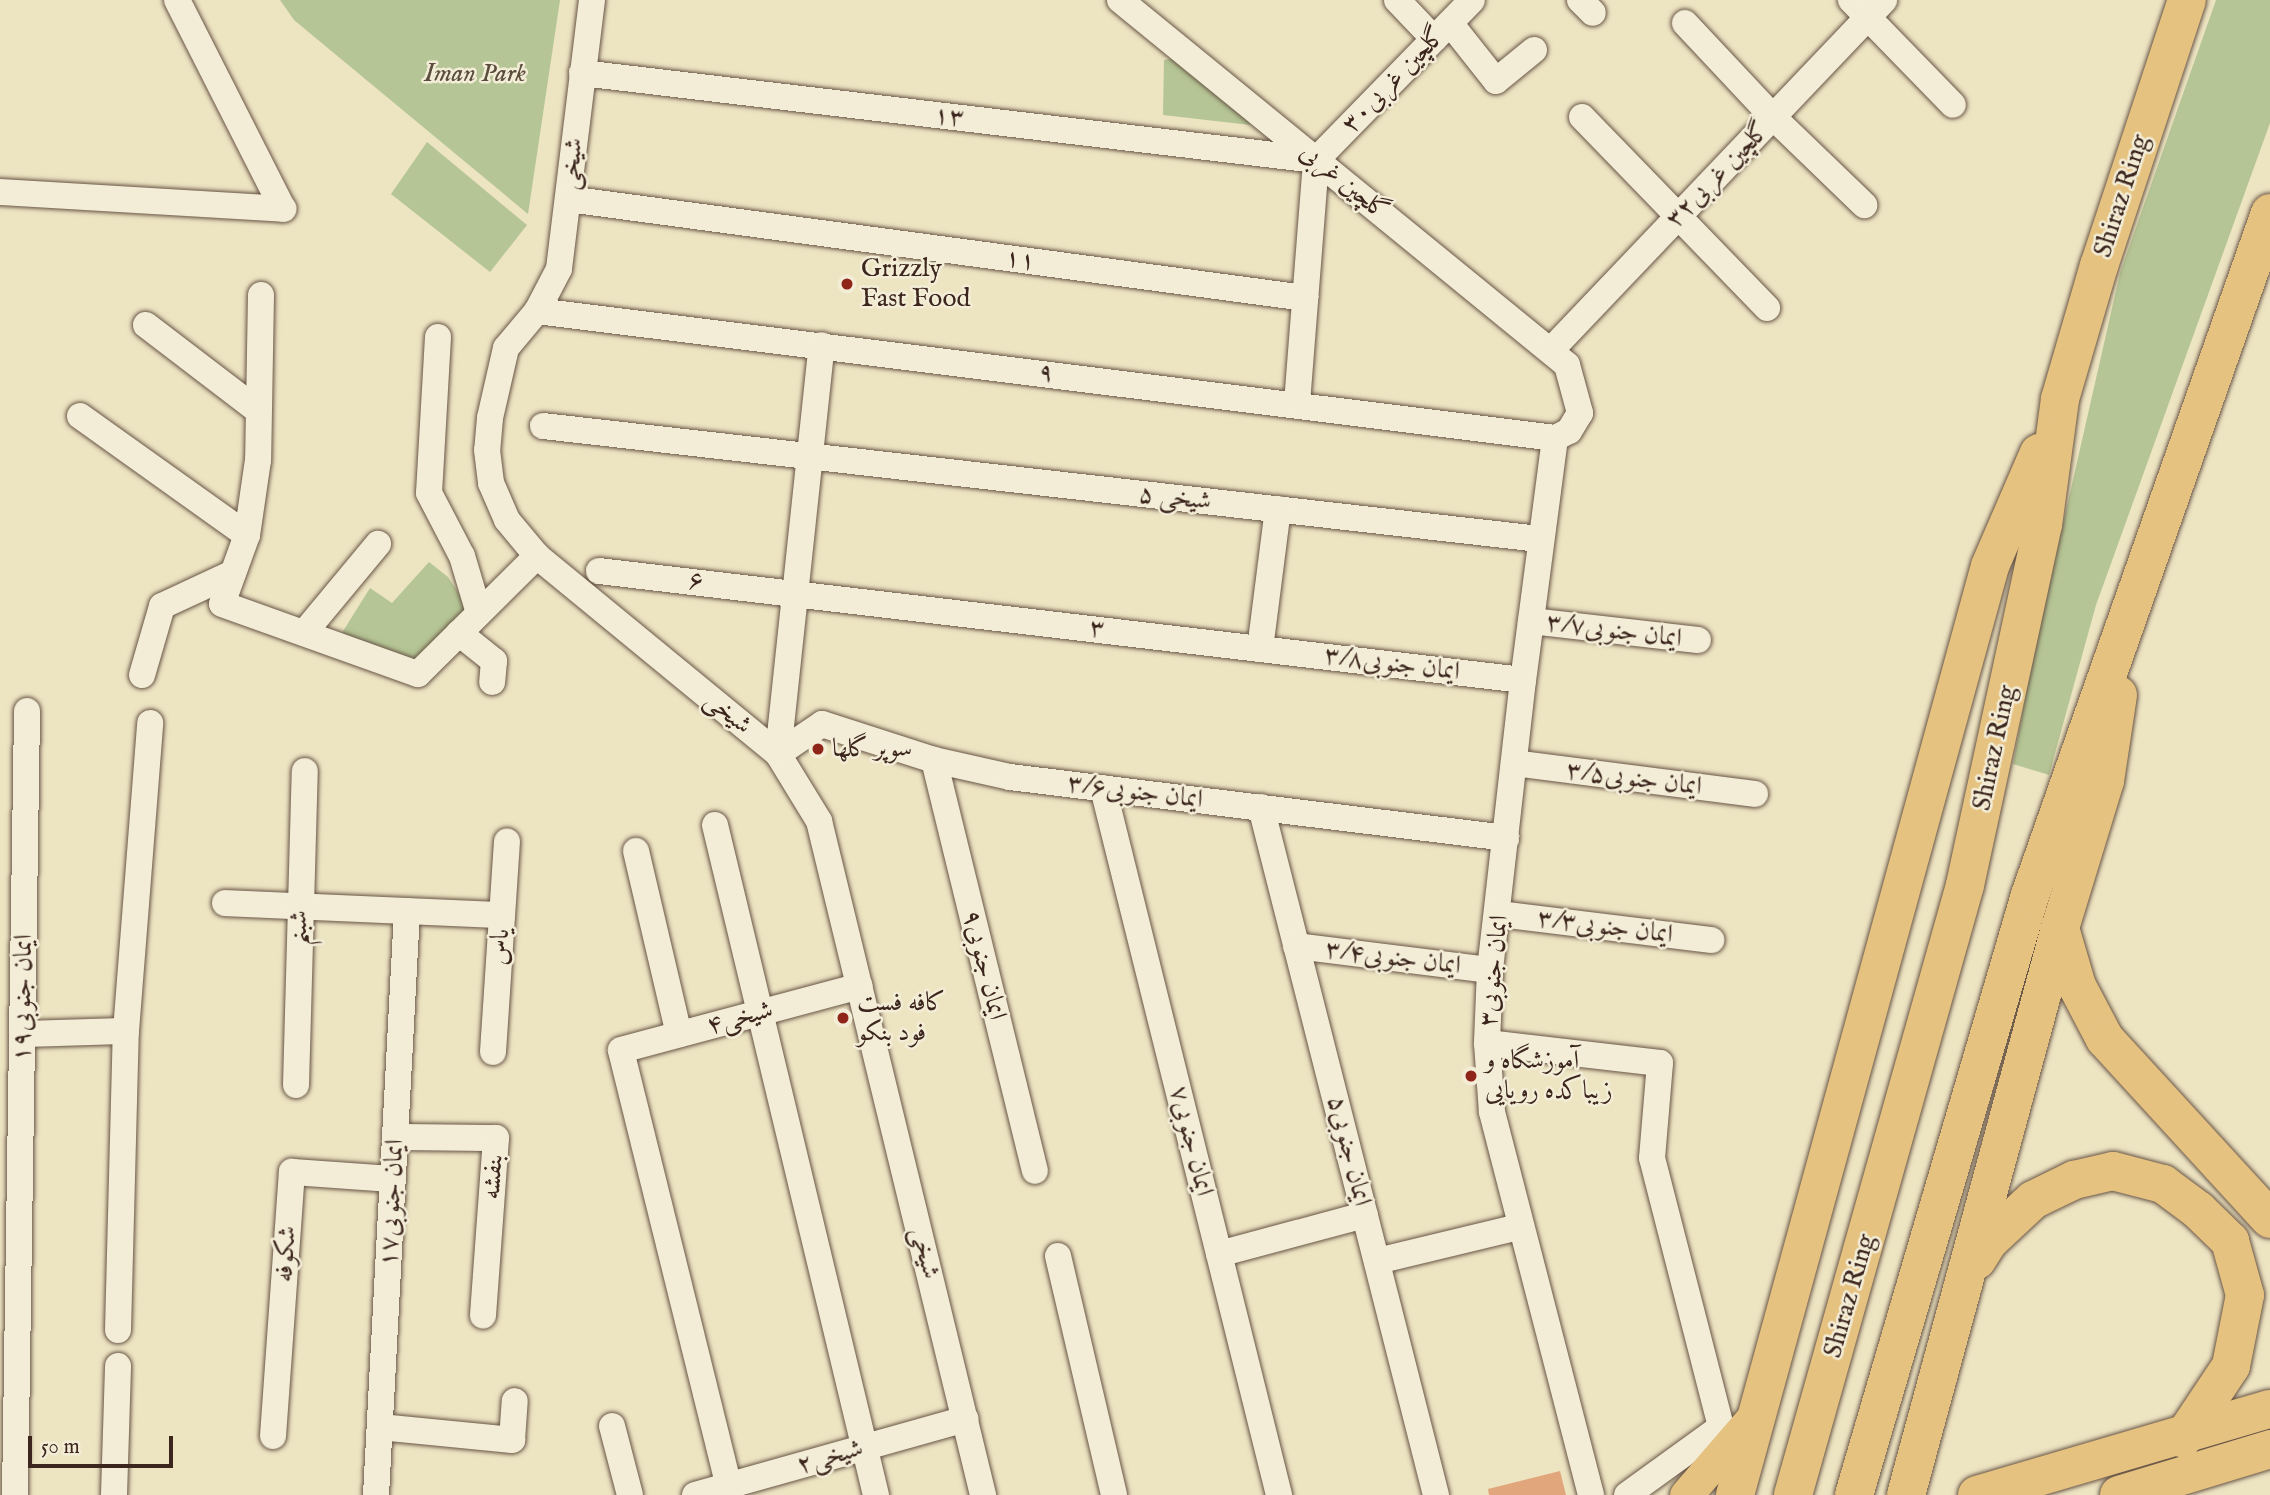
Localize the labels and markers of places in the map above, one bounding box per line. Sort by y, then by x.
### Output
place label: Grizzly Fast Food [861,253,970,314]
marker: Grizzly Fast Food [839,276,855,292]
place label: سوپر گلها [832,733,912,765]
marker: سوپر گلها [810,741,826,757]
place label: کافه فست فود بنکو [857,987,946,1048]
marker: کافه فست فود بنکو [835,1010,851,1026]
place label: آموزشگاه و زیباکده رویایی [1485,1045,1613,1106]
marker: آموزشگاه و زیباکده رویایی [1463,1068,1479,1084]

